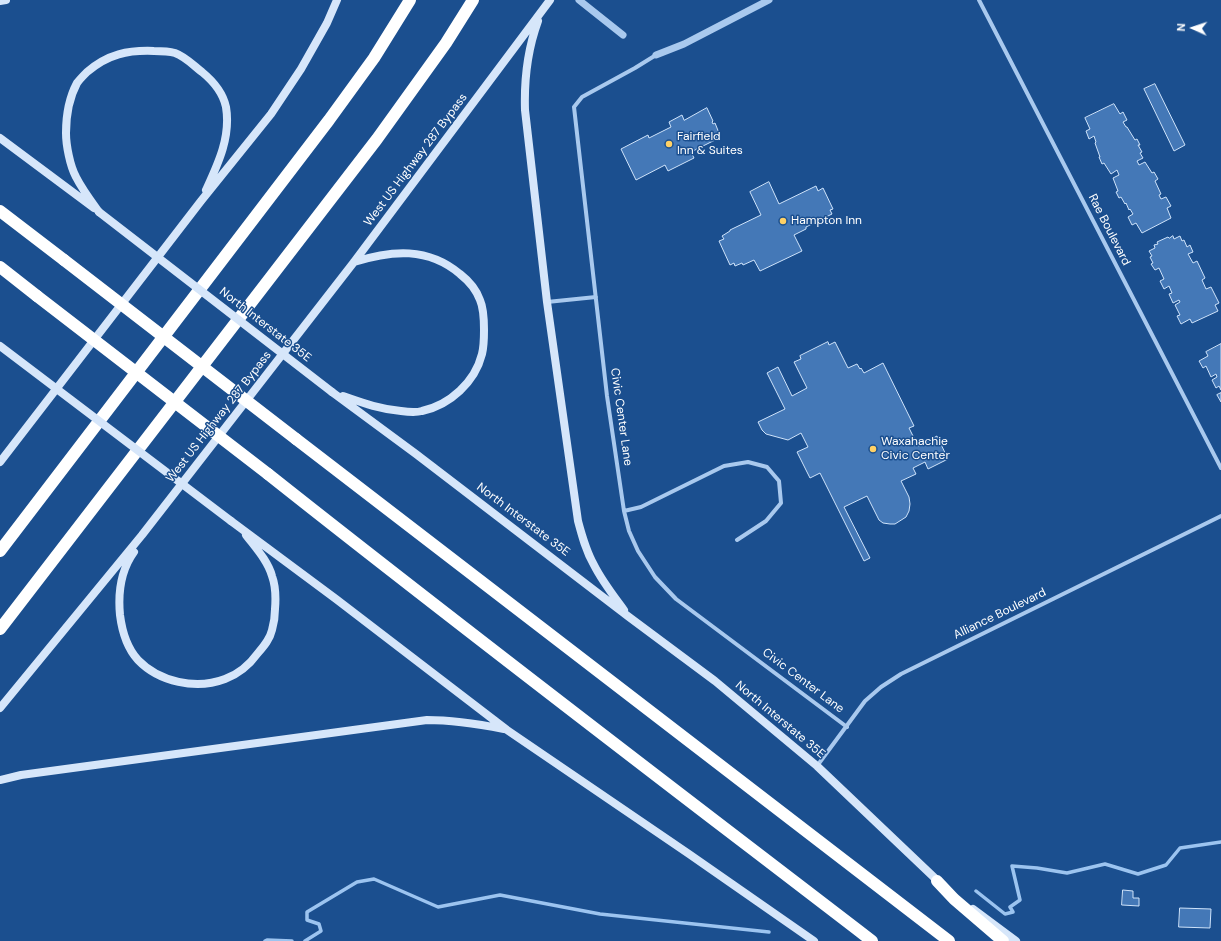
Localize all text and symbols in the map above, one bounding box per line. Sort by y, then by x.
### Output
north arrow [1173,8,1213,48]
text: N [1174,23,1188,32]
street label: West US Highway 287 Bypass [361,91,471,229]
place label: Fairfield Inn & Suites [677,130,743,158]
marker: Fairfield Inn & Suites [664,139,674,149]
street label: Rae Boulevard [1085,192,1133,268]
place label: Hampton Inn [791,214,862,228]
marker: Hampton Inn [778,216,788,226]
street label: North Interstate 35E [216,285,314,365]
street label: West US Highway 287 Bypass [163,349,275,485]
street label: Civic Center Lane [607,367,635,467]
place label: Waxahachie Civic Center [881,435,950,463]
marker: Waxahachie Civic Center [868,444,878,454]
street label: North Interstate 35E [474,480,572,560]
street label: Alliance Boulevard [951,585,1049,643]
street label: Civic Center Lane [759,646,847,716]
street label: North Interstate 35E [732,678,828,762]

